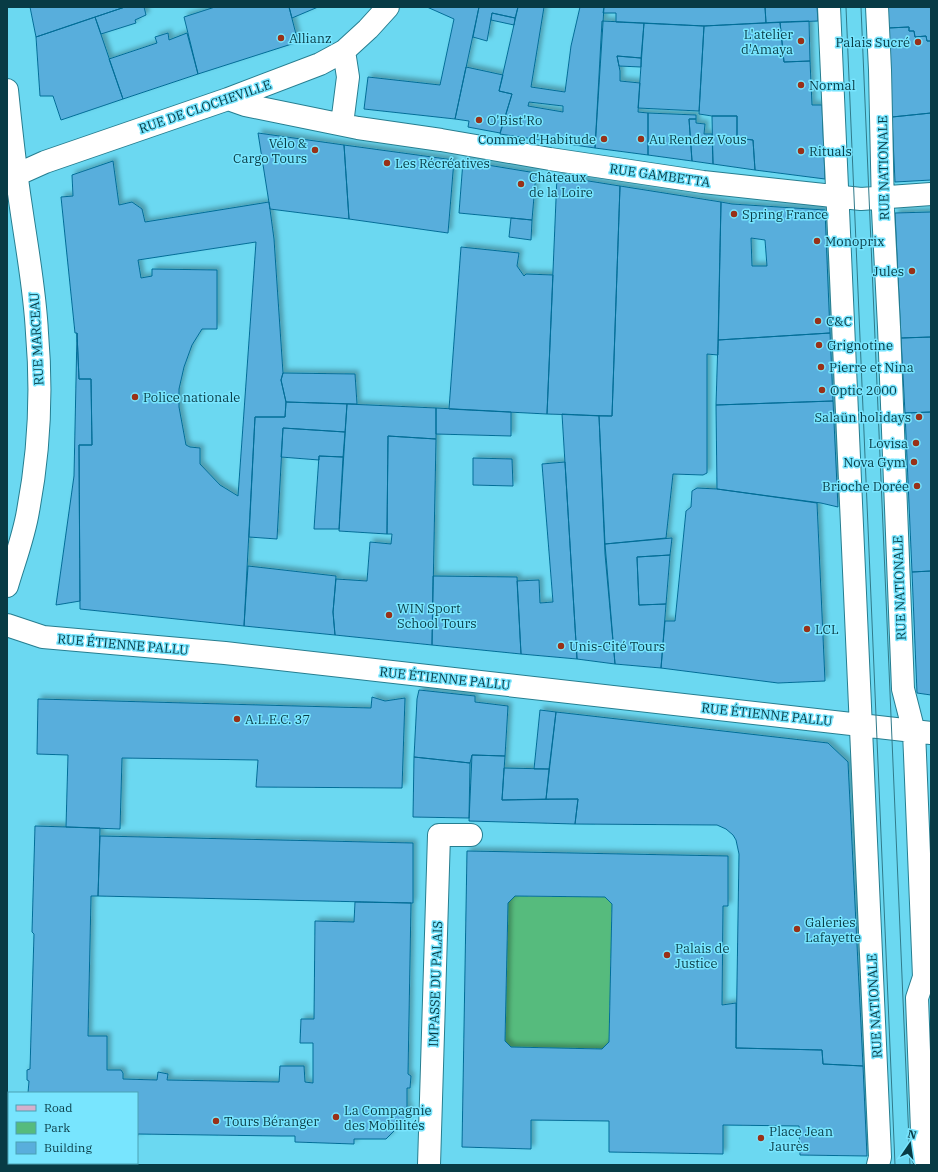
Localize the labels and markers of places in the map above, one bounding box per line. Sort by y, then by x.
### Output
place label: L'atelier d'Amaya [741,26,793,58]
place label: Allianz [289,30,332,47]
marker: Allianz [276,33,286,43]
place label: Palais Sucré [835,34,910,51]
marker: L'atelier d'Amaya [796,36,806,46]
marker: Palais Sucré [913,37,923,47]
place label: Normal [809,77,856,94]
marker: Normal [796,80,806,90]
place label: O'Bist'Ro [487,112,542,129]
marker: O'Bist'Ro [474,115,484,125]
place label: Comme d'Habitude [478,131,596,148]
place label: Au Rendez Vous [649,131,747,148]
marker: Comme d'Habitude [599,134,609,144]
marker: Au Rendez Vous [636,134,646,144]
place label: Vélo & Cargo Tours [233,135,307,167]
place label: Rituals [809,143,852,160]
marker: Vélo & Cargo Tours [310,145,320,155]
marker: Rituals [796,146,806,156]
place label: Les Récréatives [395,155,490,172]
marker: Les Récréatives [382,158,392,168]
place label: Châteaux de la Loire [529,169,593,201]
marker: Châteaux de la Loire [516,179,526,189]
place label: Spring France [742,206,828,223]
marker: Spring France [729,209,739,219]
place label: Monoprix [825,233,884,250]
marker: Monoprix [812,236,822,246]
place label: Jules [873,263,904,280]
marker: Jules [907,266,917,276]
place label: C&C [826,313,852,330]
marker: C&C [813,316,823,326]
place label: Grignotine [827,337,893,354]
marker: Grignotine [814,340,824,350]
place label: Pierre et Nina [829,359,914,376]
marker: Pierre et Nina [816,362,826,372]
place label: Optic 2000 [830,382,897,399]
marker: Optic 2000 [817,385,827,395]
place label: Police nationale [143,389,240,406]
marker: Police nationale [130,392,140,402]
place label: Salaün holidays [814,409,911,426]
marker: Salaün holidays [914,412,924,422]
place label: Lovisa [869,435,908,452]
marker: Lovisa [911,438,921,448]
place label: Nova Gym [843,454,906,471]
marker: Nova Gym [909,457,919,467]
place label: Brioche Dorée [822,478,909,495]
marker: Brioche Dorée [912,481,922,491]
place label: WIN Sport School Tours [397,600,477,632]
marker: WIN Sport School Tours [384,610,394,620]
place label: LCL [815,621,839,638]
marker: LCL [802,624,812,634]
place label: Unis-Cité Tours [569,638,665,655]
marker: Unis-Cité Tours [556,641,566,651]
place label: A.L.E.C. 37 [245,711,310,728]
marker: A.L.E.C. 37 [232,714,242,724]
place label: Galeries Lafayette [805,914,861,946]
marker: Galeries Lafayette [792,924,802,934]
place label: Palais de Justice [675,940,729,972]
marker: Palais de Justice [662,950,672,960]
place label: La Compagnie des Mobilités [344,1102,431,1134]
marker: La Compagnie des Mobilités [331,1112,341,1122]
place label: Tours Béranger [224,1113,319,1130]
marker: Tours Béranger [211,1116,221,1126]
place label: Place Jean Jaurès [769,1123,833,1155]
marker: Place Jean Jaurès [756,1133,766,1143]

